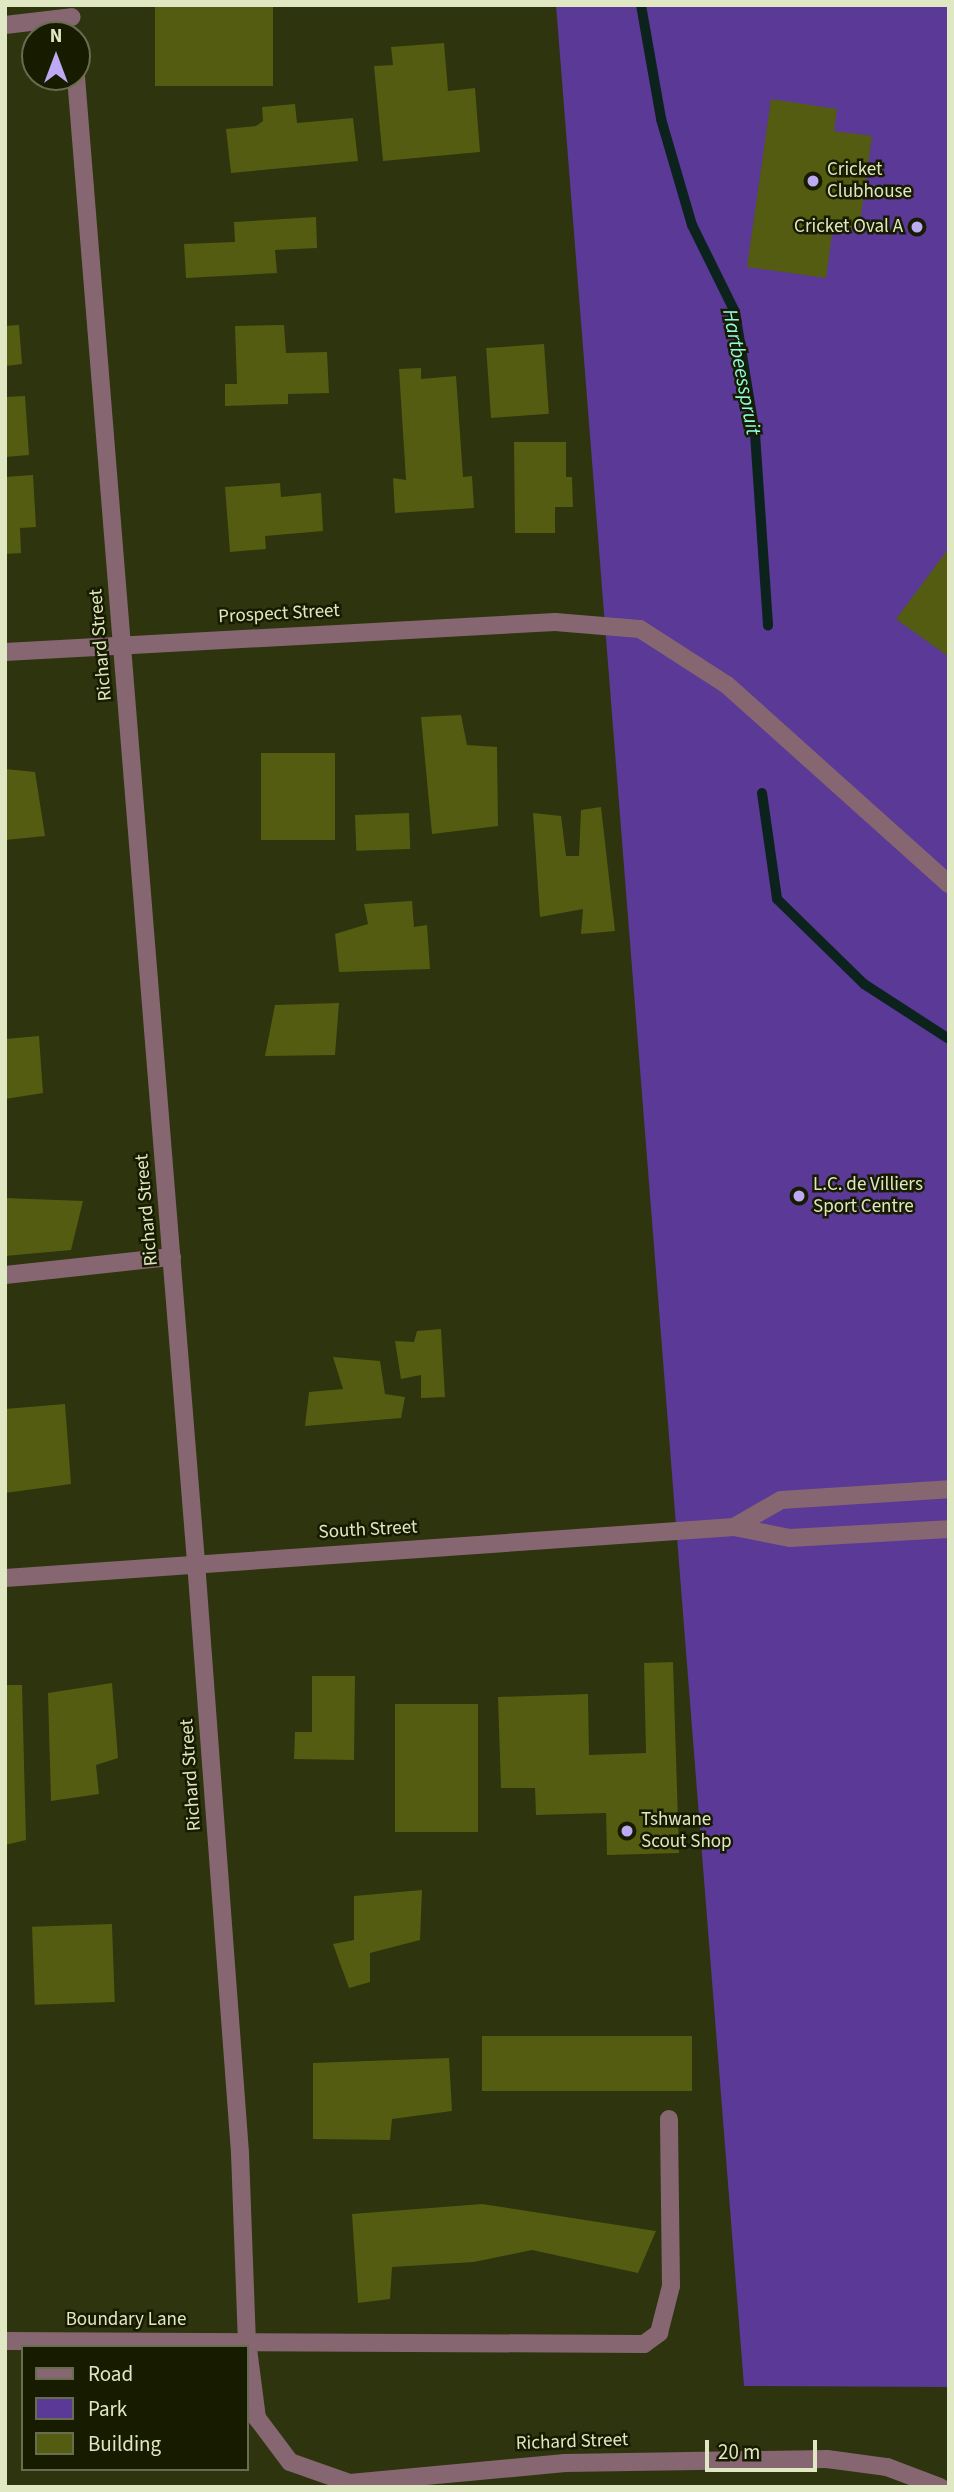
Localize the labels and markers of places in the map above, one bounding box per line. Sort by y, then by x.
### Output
place label: Cricket Clubhouse [827,159,912,203]
marker: Cricket Clubhouse [805,173,821,189]
place label: Cricket Oval A [794,216,903,238]
marker: Cricket Oval A [909,219,925,235]
place label: L.C. de Villiers Sport Centre [813,1174,923,1218]
marker: L.C. de Villiers Sport Centre [791,1188,807,1204]
place label: Tshwane Scout Shop [641,1809,732,1853]
marker: Tshwane Scout Shop [619,1823,635,1839]

